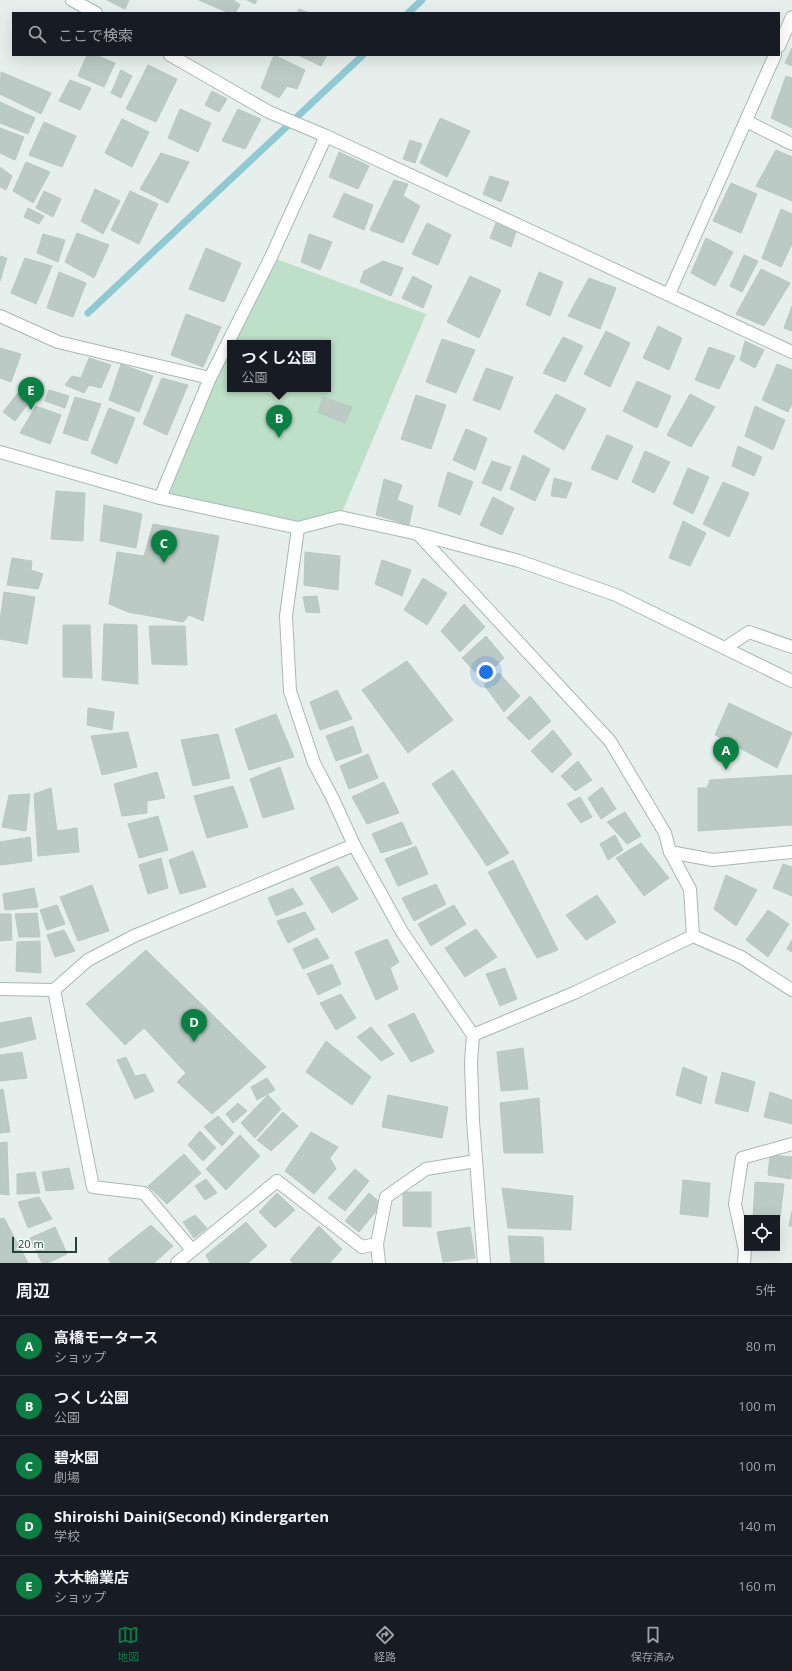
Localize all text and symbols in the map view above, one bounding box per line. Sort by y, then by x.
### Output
search box [12,12,780,56]
icon: search [26,23,48,45]
text: ここで検索 [58,25,133,45]
popup [227,340,331,392]
text: つくし公園 [241,347,317,367]
text: 公園 [241,368,268,386]
pin: E [18,377,44,410]
pin: B [266,405,292,438]
pin: C [151,530,177,563]
your location [476,662,496,682]
pin: A [713,737,739,770]
pin: D [181,1009,207,1042]
map controls [744,1215,780,1251]
button: locate [744,1215,780,1251]
scale bar [12,1235,77,1254]
text: 20 m [18,1236,44,1251]
text: 周辺 [16,1279,50,1302]
text: 5件 [756,1281,776,1299]
text: 高橋モータース [54,1327,158,1347]
text: A [25,1337,33,1355]
text: 80 m [746,1337,776,1355]
text: ショップ [54,1348,106,1366]
text: つくし公園 [54,1387,129,1407]
text: B [25,1397,33,1415]
text: 100 m [738,1397,776,1415]
text: 公園 [54,1408,80,1426]
text: 碧水園 [54,1447,99,1467]
text: C [25,1457,33,1475]
text: 100 m [738,1457,776,1475]
text: 劇場 [54,1468,80,1486]
text: Shiroishi Daini(Second) Kindergarten [54,1506,329,1526]
text: D [24,1517,34,1535]
text: 140 m [738,1517,776,1535]
text: 学校 [54,1527,80,1545]
text: 大木輪業店 [54,1567,129,1587]
text: E [25,1577,33,1595]
text: 160 m [738,1577,776,1595]
text: ショップ [54,1588,106,1606]
tab: 地図 [117,1624,139,1664]
tab: 経路 [374,1624,396,1664]
tab: 保存済み [631,1624,675,1664]

